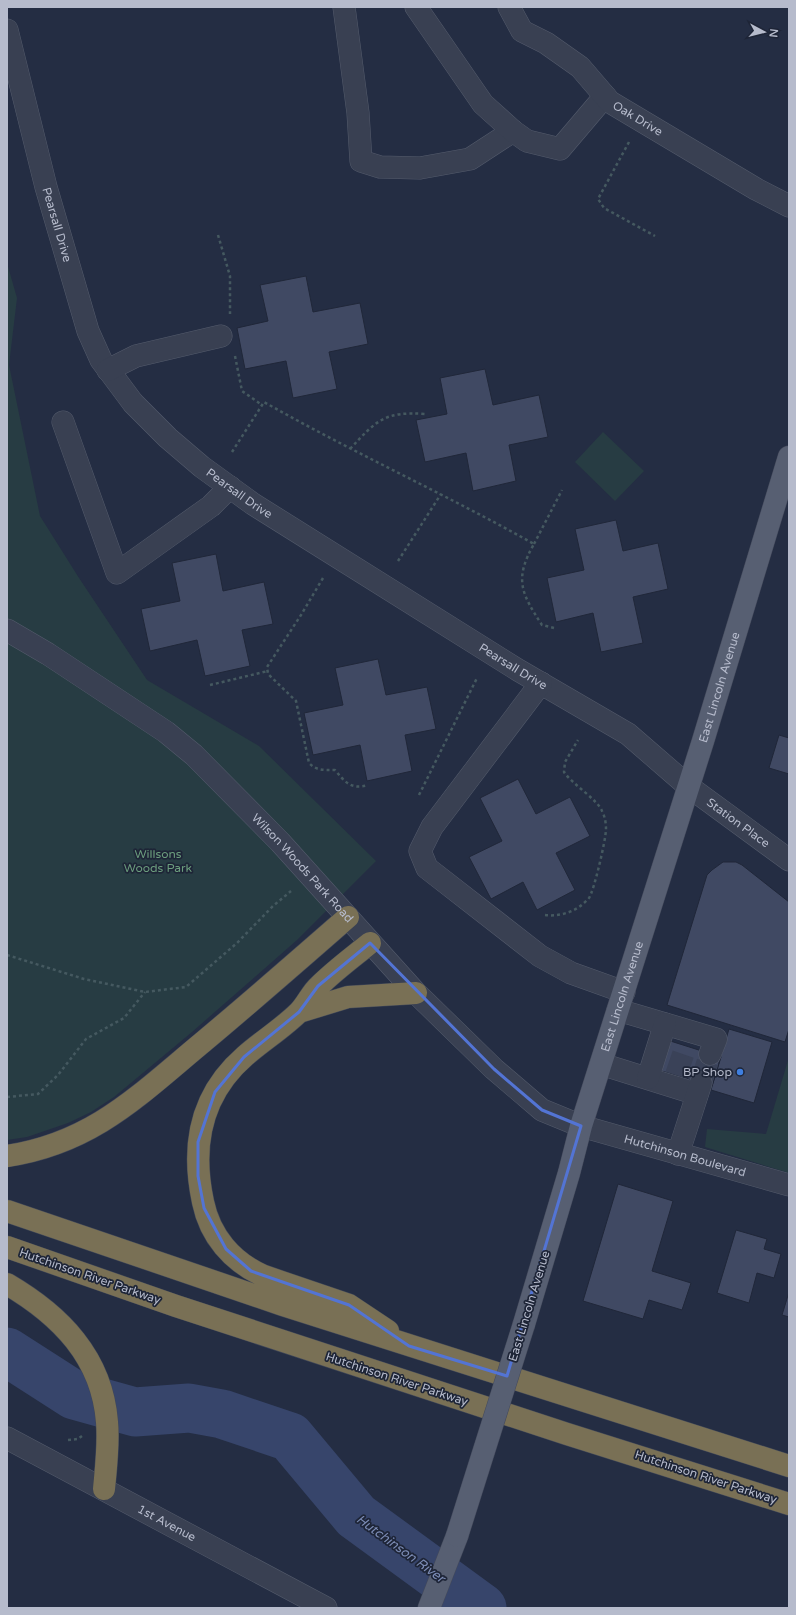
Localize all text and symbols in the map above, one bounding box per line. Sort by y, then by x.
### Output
north arrow [744,12,784,52]
text: N [766,28,780,38]
street label: Oak Drive [610,98,665,139]
street label: Pearsall Drive [39,186,75,264]
street label: Pearsall Drive [204,465,275,521]
street label: East Lincoln Avenue [696,630,743,744]
street label: Pearsall Drive [476,640,550,693]
street label: Station Place [704,795,773,851]
street label: Wilson Woods Park Road [249,811,356,925]
park label: Willsons Woods Park [124,847,193,875]
street label: East Lincoln Avenue [598,939,646,1053]
place label: BP Shop [683,1065,732,1079]
marker: BP Shop [735,1067,745,1077]
street label: Hutchinson Boulevard [622,1132,747,1179]
street label: Hutchinson River Parkway [17,1245,163,1307]
street label: East Lincoln Avenue [506,1249,553,1363]
street label: Hutchinson River Parkway [324,1349,470,1409]
street label: Hutchinson River Parkway [633,1447,779,1507]
street label: 1st Avenue [135,1502,198,1544]
water label: Hutchinson River [353,1511,449,1587]

